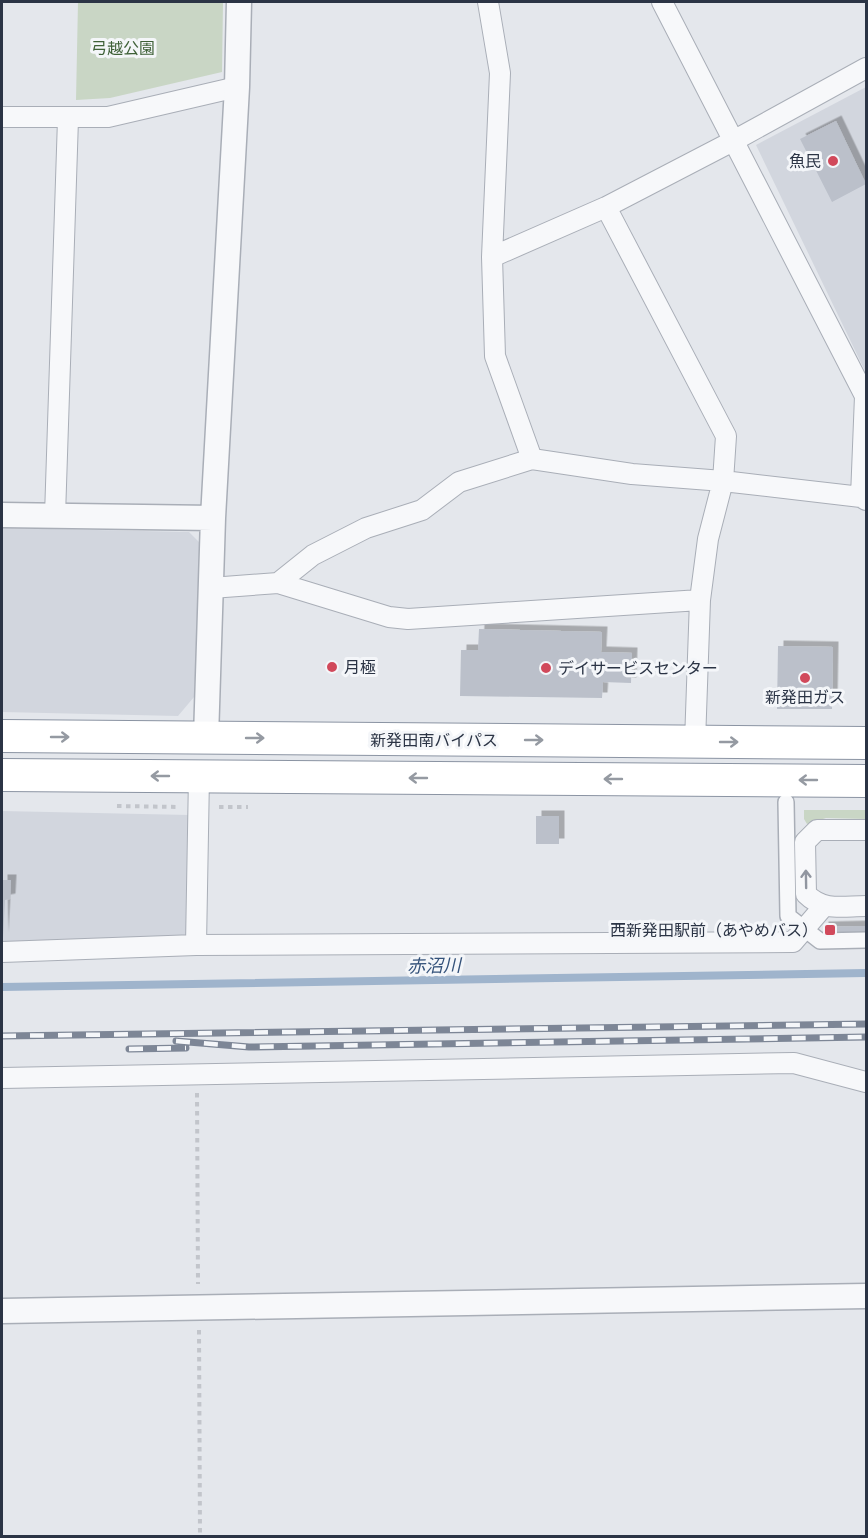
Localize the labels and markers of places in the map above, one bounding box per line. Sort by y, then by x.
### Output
place label: 魚民 [789,150,821,172]
marker: 魚民 [826,154,840,168]
place label: 月極 [344,656,376,678]
place label: デイサービスセンター [558,657,718,679]
marker: 月極 [325,660,339,674]
marker: デイサービスセンター [539,661,553,675]
marker: 新発田ガス [798,671,812,685]
place label: 新発田ガス [765,686,845,708]
place label: 西新発田駅前（あやめバス） [610,919,818,941]
marker: 西新発田駅前（あやめバス） [823,923,837,937]

